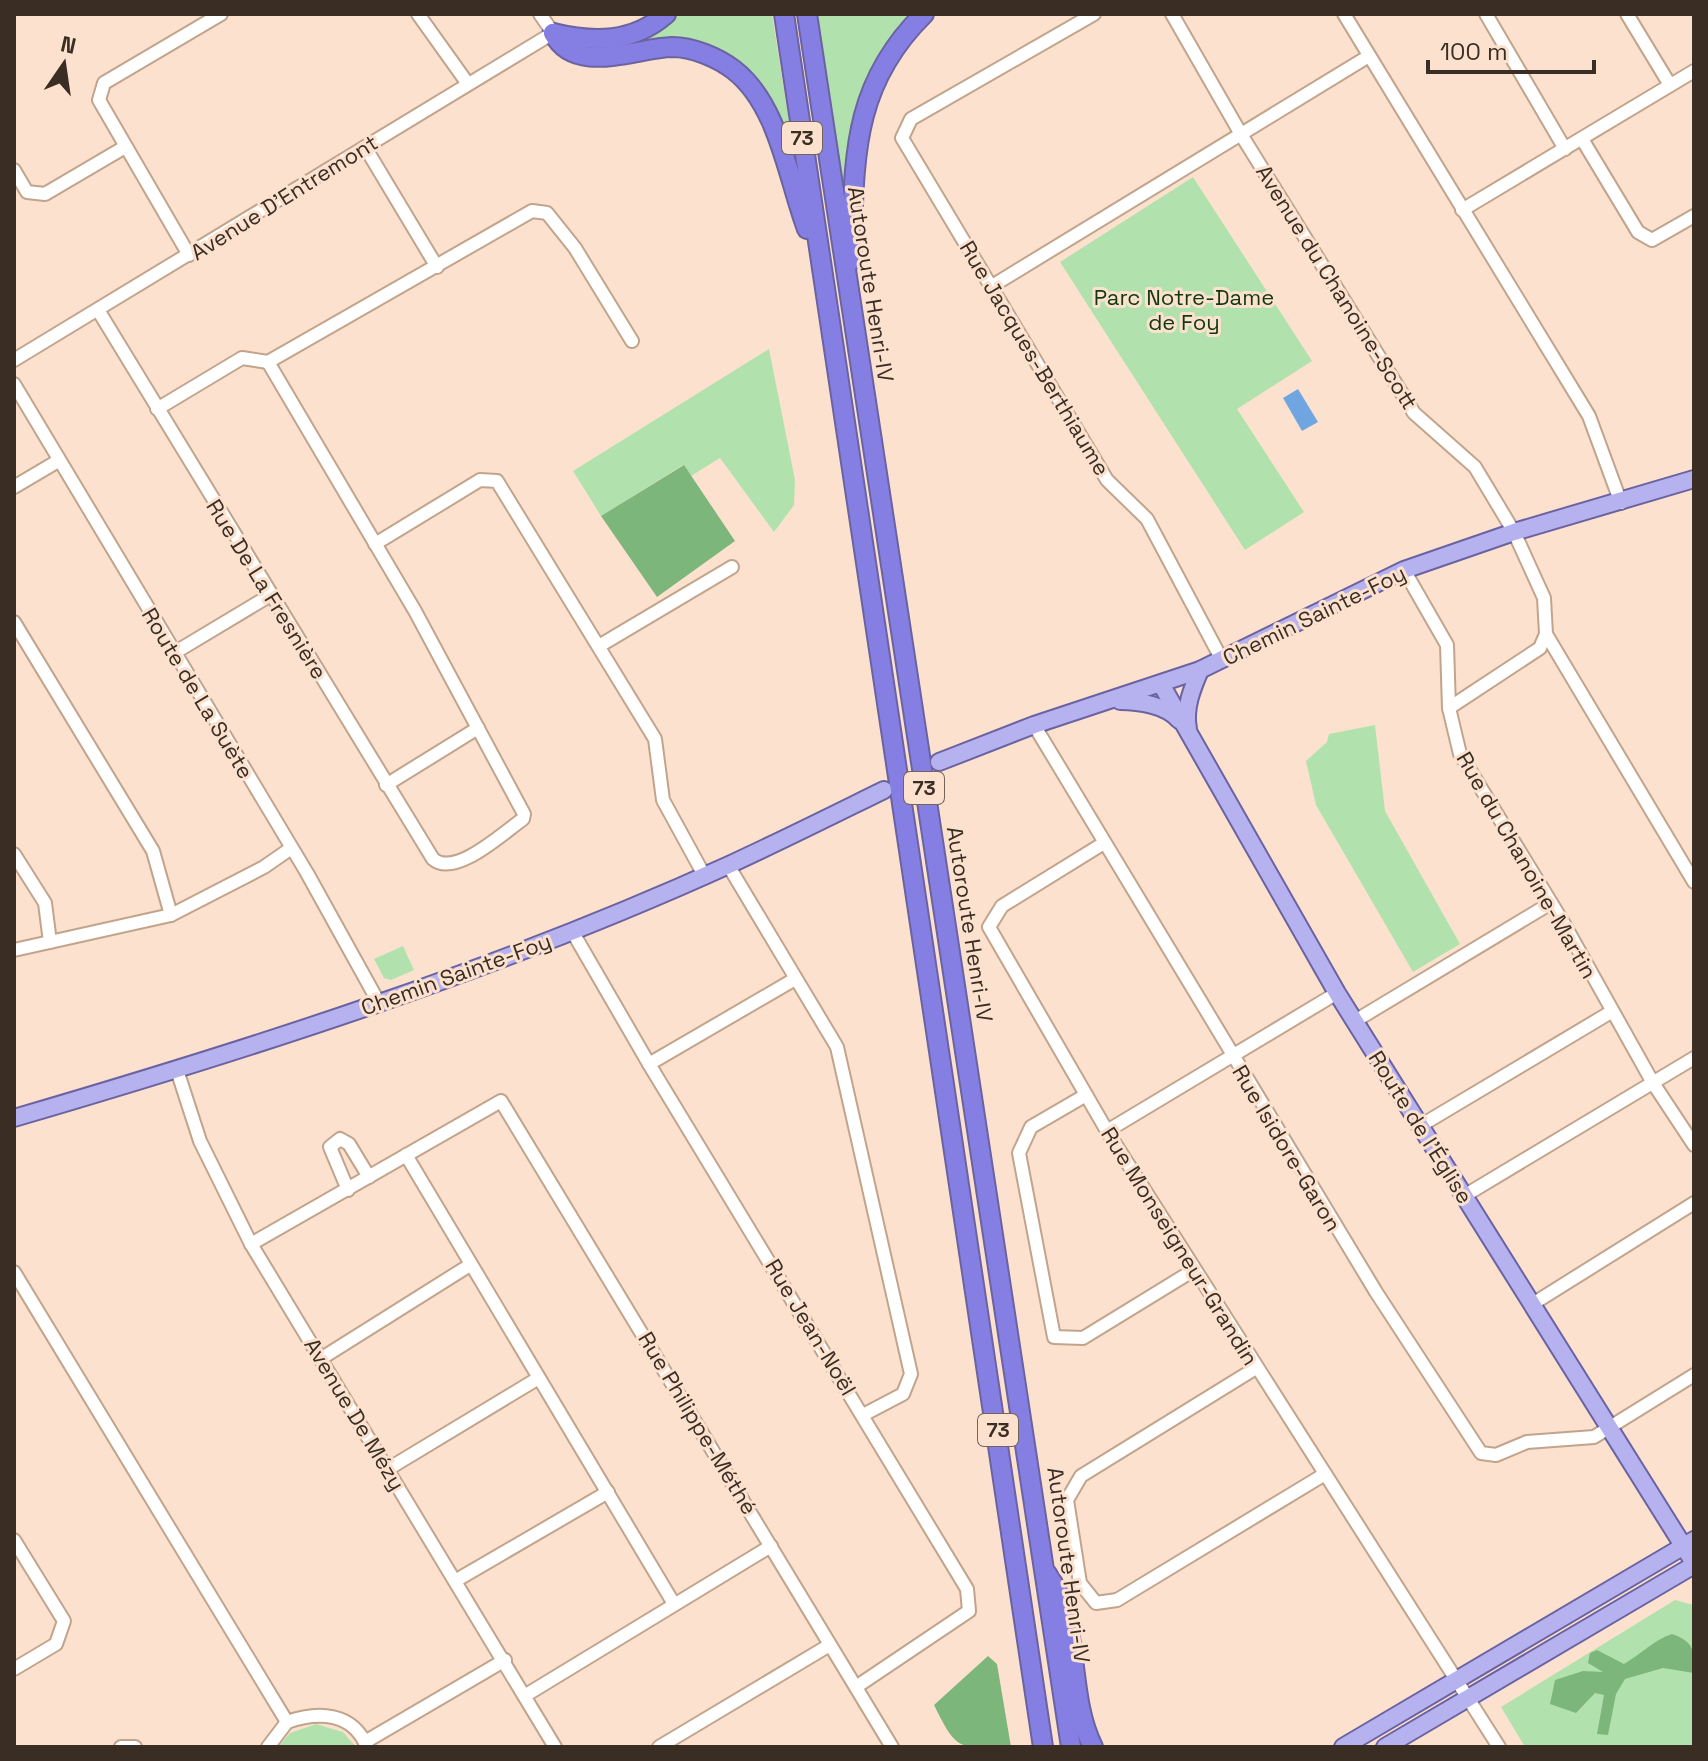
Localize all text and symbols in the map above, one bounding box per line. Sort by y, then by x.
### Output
north arrow [24,24,104,104]
scale bar [1428,24,1594,74]
text: N [58,29,79,60]
text: 100 m [1440,36,1508,67]
road number: 73 [782,122,822,154]
street label: Avenue D'Entremont [185,128,383,266]
street label: Avenue du Chanoine-Scott [1250,159,1424,415]
street label: Autoroute Henri-IV [842,184,900,384]
street label: Rue Jacques-Berthiaume [954,236,1116,480]
park label: Parc Notre-Dame de Foy [1094,283,1274,336]
street label: Rue De La Fresnière [200,494,334,684]
street label: Chemin Sainte-Foy [1218,559,1410,671]
street label: Route de La Suète [136,602,260,784]
street label: Rue du Chanoine-Martin [1450,746,1604,984]
road number: 73 [904,772,944,804]
street label: Autoroute Henri-IV [941,824,999,1024]
street label: Chemin Sainte-Foy [357,927,555,1021]
street label: Route de l'Église [1363,1045,1479,1209]
street label: Rue Isidore-Garon [1226,1060,1348,1236]
street label: Rue Monseigneur-Grandin [1095,1122,1265,1370]
street label: Rue Jean-Noël [759,1254,863,1400]
street label: Rue Philippe-Méthé [632,1326,764,1520]
street label: Avenue De Mézy [298,1333,412,1495]
road number: 73 [978,1414,1018,1446]
street label: Autoroute Henri-IV [1041,1465,1097,1665]

